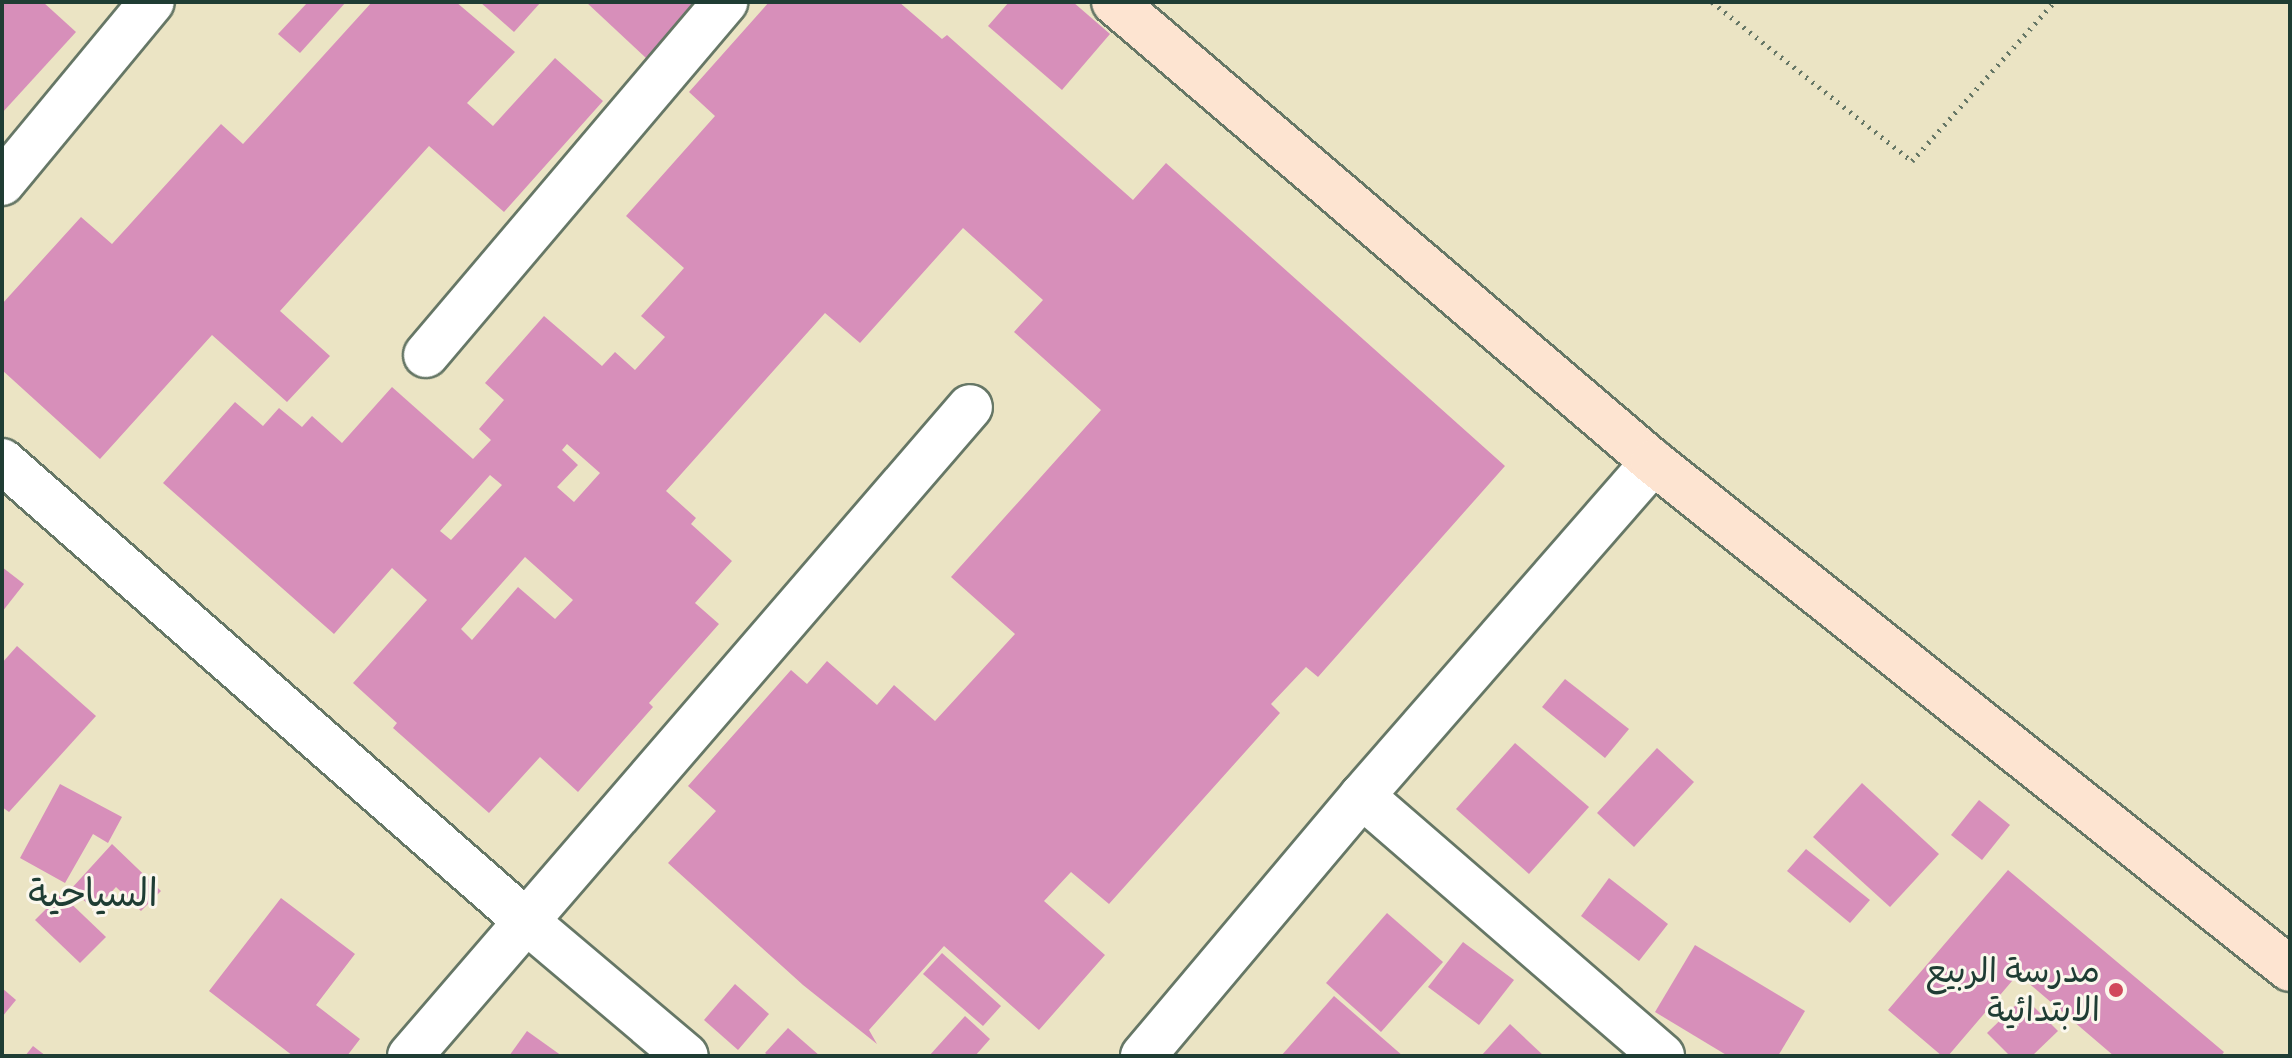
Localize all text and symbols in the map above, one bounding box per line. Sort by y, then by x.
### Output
district label: السياحية [28,871,158,917]
place label: مدرسة الربيع الابتدائية [1925,950,2100,1030]
marker: مدرسة الربيع الابتدائية [2107,981,2125,999]

